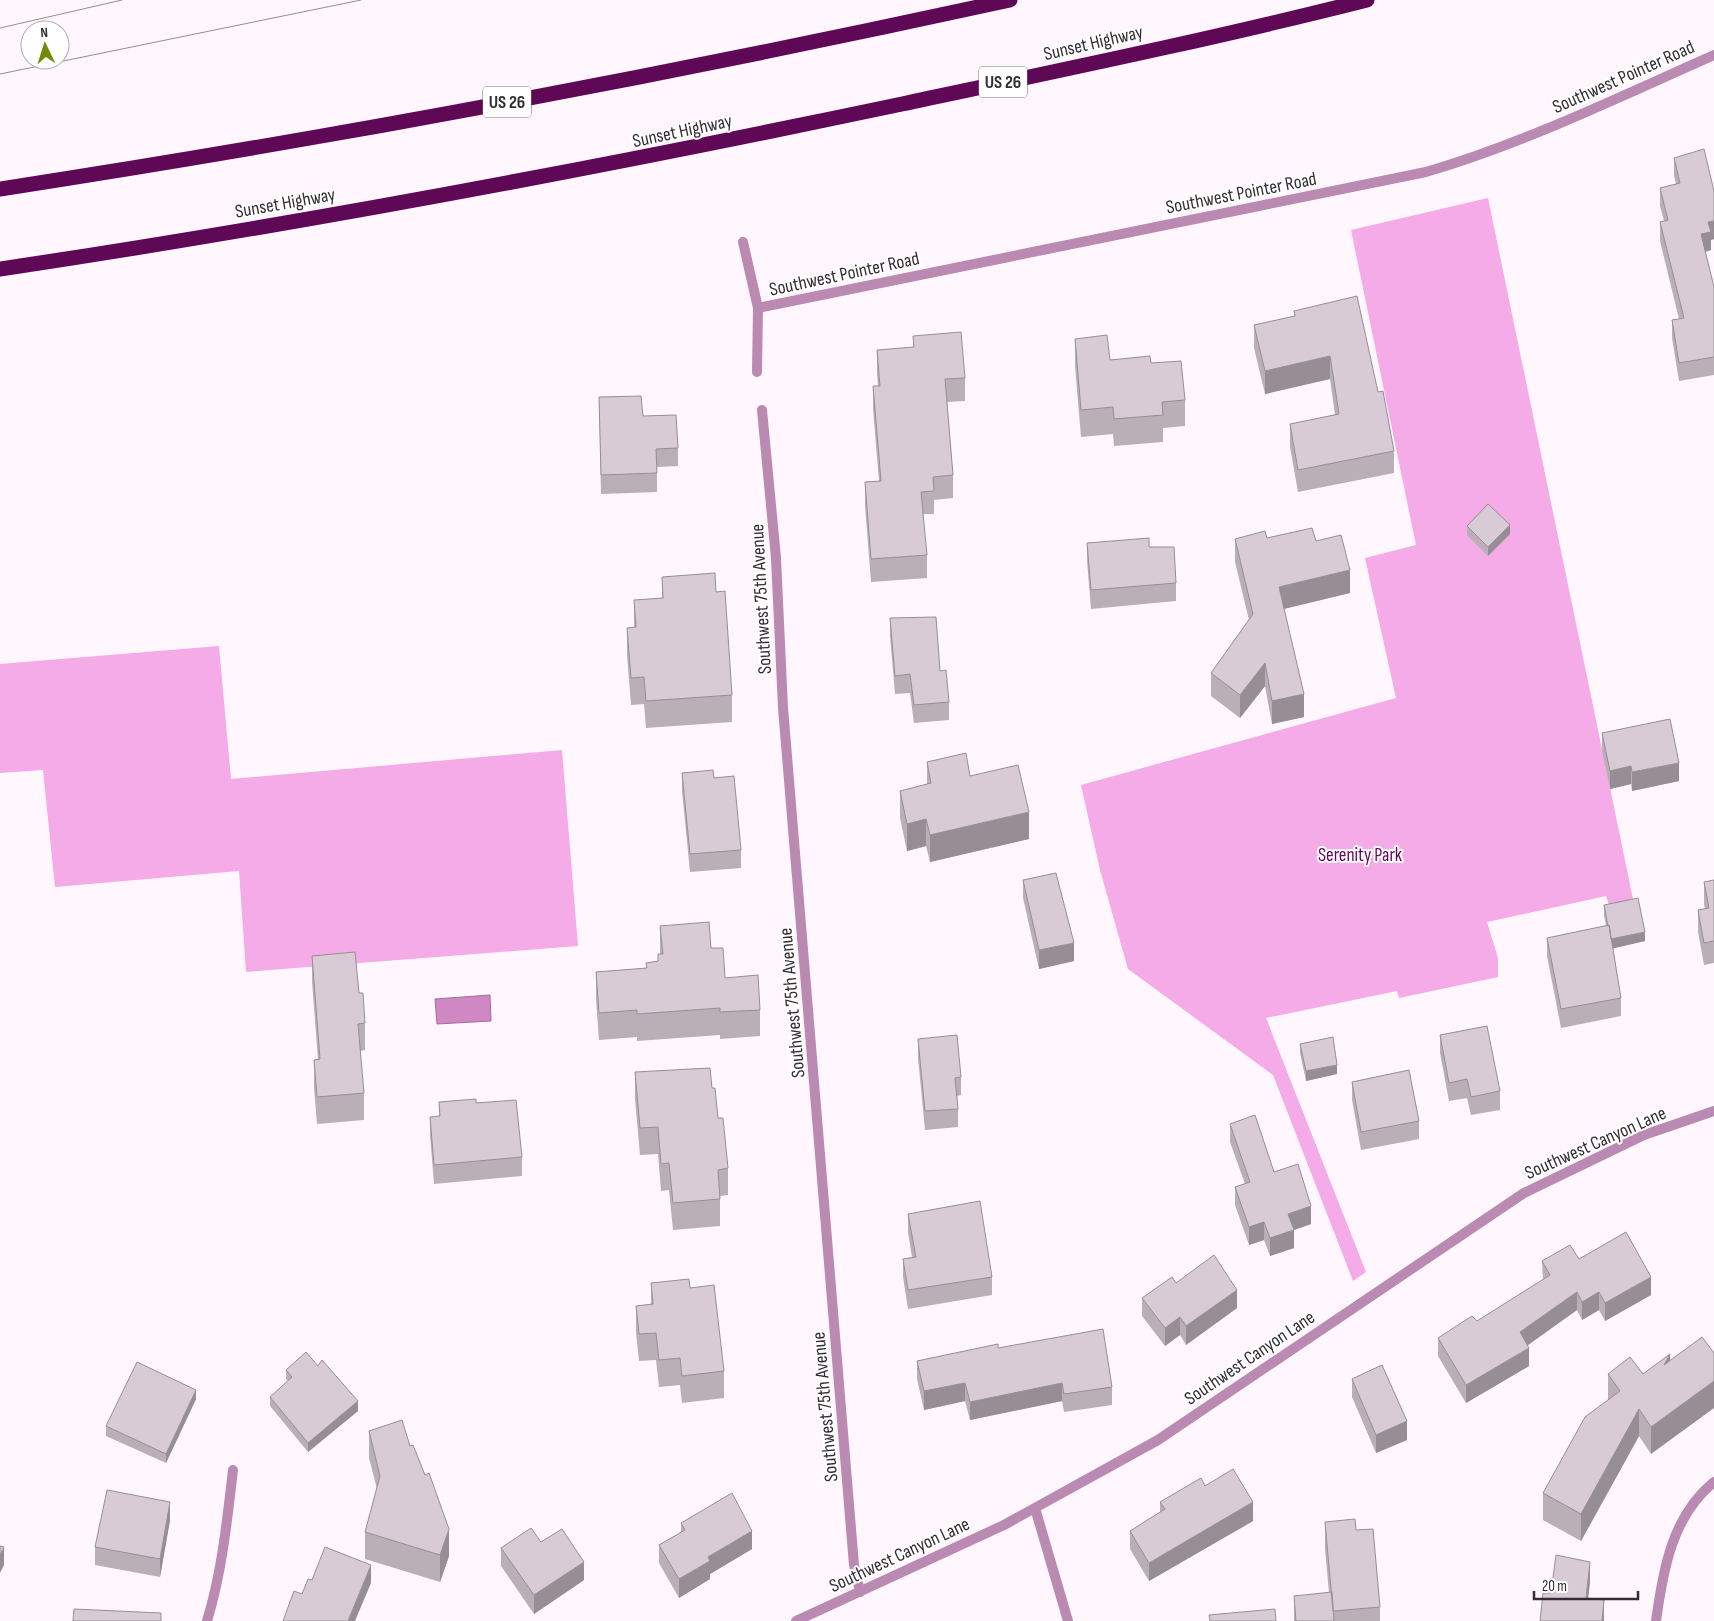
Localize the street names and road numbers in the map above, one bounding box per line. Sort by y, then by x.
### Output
street label: Sunset Highway [1041,21,1146,66]
street label: Southwest Pointer Road [1549,36,1698,119]
road number: US 26 [979,66,1027,98]
road number: US 26 [483,86,531,118]
street label: Sunset Highway [630,110,735,153]
street label: Southwest Pointer Road [1164,168,1319,219]
street label: Sunset Highway [233,183,338,224]
street label: Southwest Pointer Road [767,247,921,302]
street label: Southwest 75th Avenue [746,523,777,675]
street label: Southwest 75th Avenue [774,927,811,1079]
street label: Southwest Canyon Lane [1521,1102,1670,1185]
street label: Southwest Canyon Lane [1180,1306,1319,1410]
street label: Southwest 75th Avenue [807,1331,844,1483]
street label: Southwest Canyon Lane [826,1513,974,1598]

